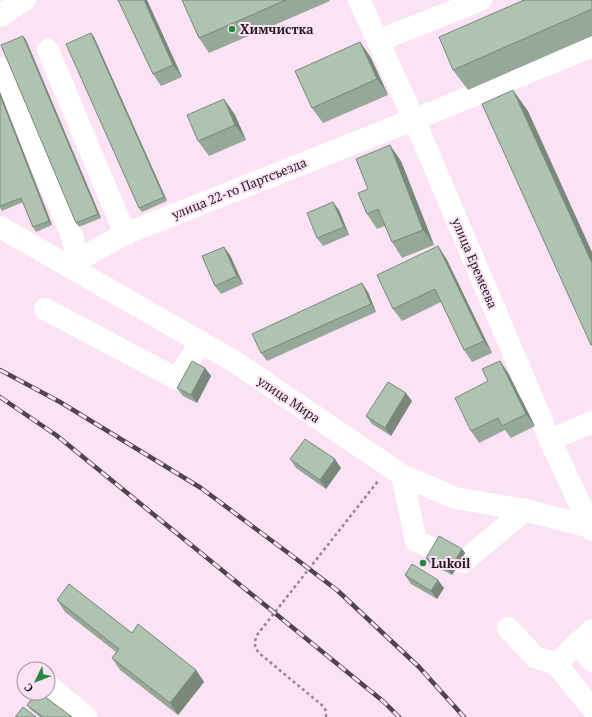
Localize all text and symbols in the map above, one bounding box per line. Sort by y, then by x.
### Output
place label: Химчистка [240,20,314,38]
marker: Химчистка [227,24,237,34]
street label: улица 22-го Партсъезда [168,153,309,224]
street label: улица Еремеева [447,214,502,311]
street label: улица Мира [253,371,324,427]
place label: Lukoil [431,554,470,572]
marker: Lukoil [418,558,428,568]
north arrow [16,661,56,701]
text: С [21,680,36,695]

